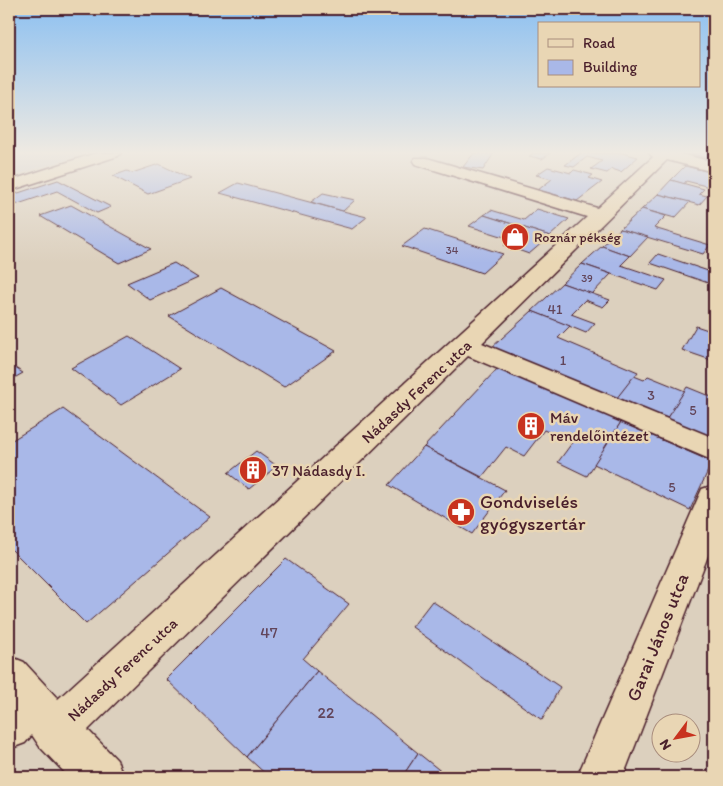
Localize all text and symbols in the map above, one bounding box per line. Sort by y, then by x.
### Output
legend [538,22,700,88]
text: Road [583,34,616,52]
text: Building [583,58,637,76]
shop icon: Roznár pékség [500,222,530,252]
place label: Roznár pékség [534,229,622,246]
house number: 34 [446,244,459,257]
house number: 39 [581,272,593,285]
house number: 41 [548,301,563,318]
street label: Nádasdy Ferenc utca [358,336,475,447]
house number: 1 [560,352,567,369]
house number: 3 [647,387,655,404]
house number: 5 [689,402,697,419]
place label: Máv rendelőintézet [550,408,649,445]
building icon: Máv rendelőintézet [516,411,546,441]
building icon: 37 Nádasdy I. [238,455,268,485]
place label: 37 Nádasdy I. [272,461,365,480]
house number: 5 [668,479,676,496]
place label: Gondviselés gyógyszertár [480,490,586,535]
pharmacy icon: Gondviselés gyógyszertár [446,497,476,527]
street label: Garai János utca [621,570,694,705]
street label: Nádasdy Ferenc utca [64,614,181,725]
house number: 47 [260,623,278,642]
house number: 22 [318,703,335,722]
north arrow [650,714,700,764]
text: N [656,736,675,753]

